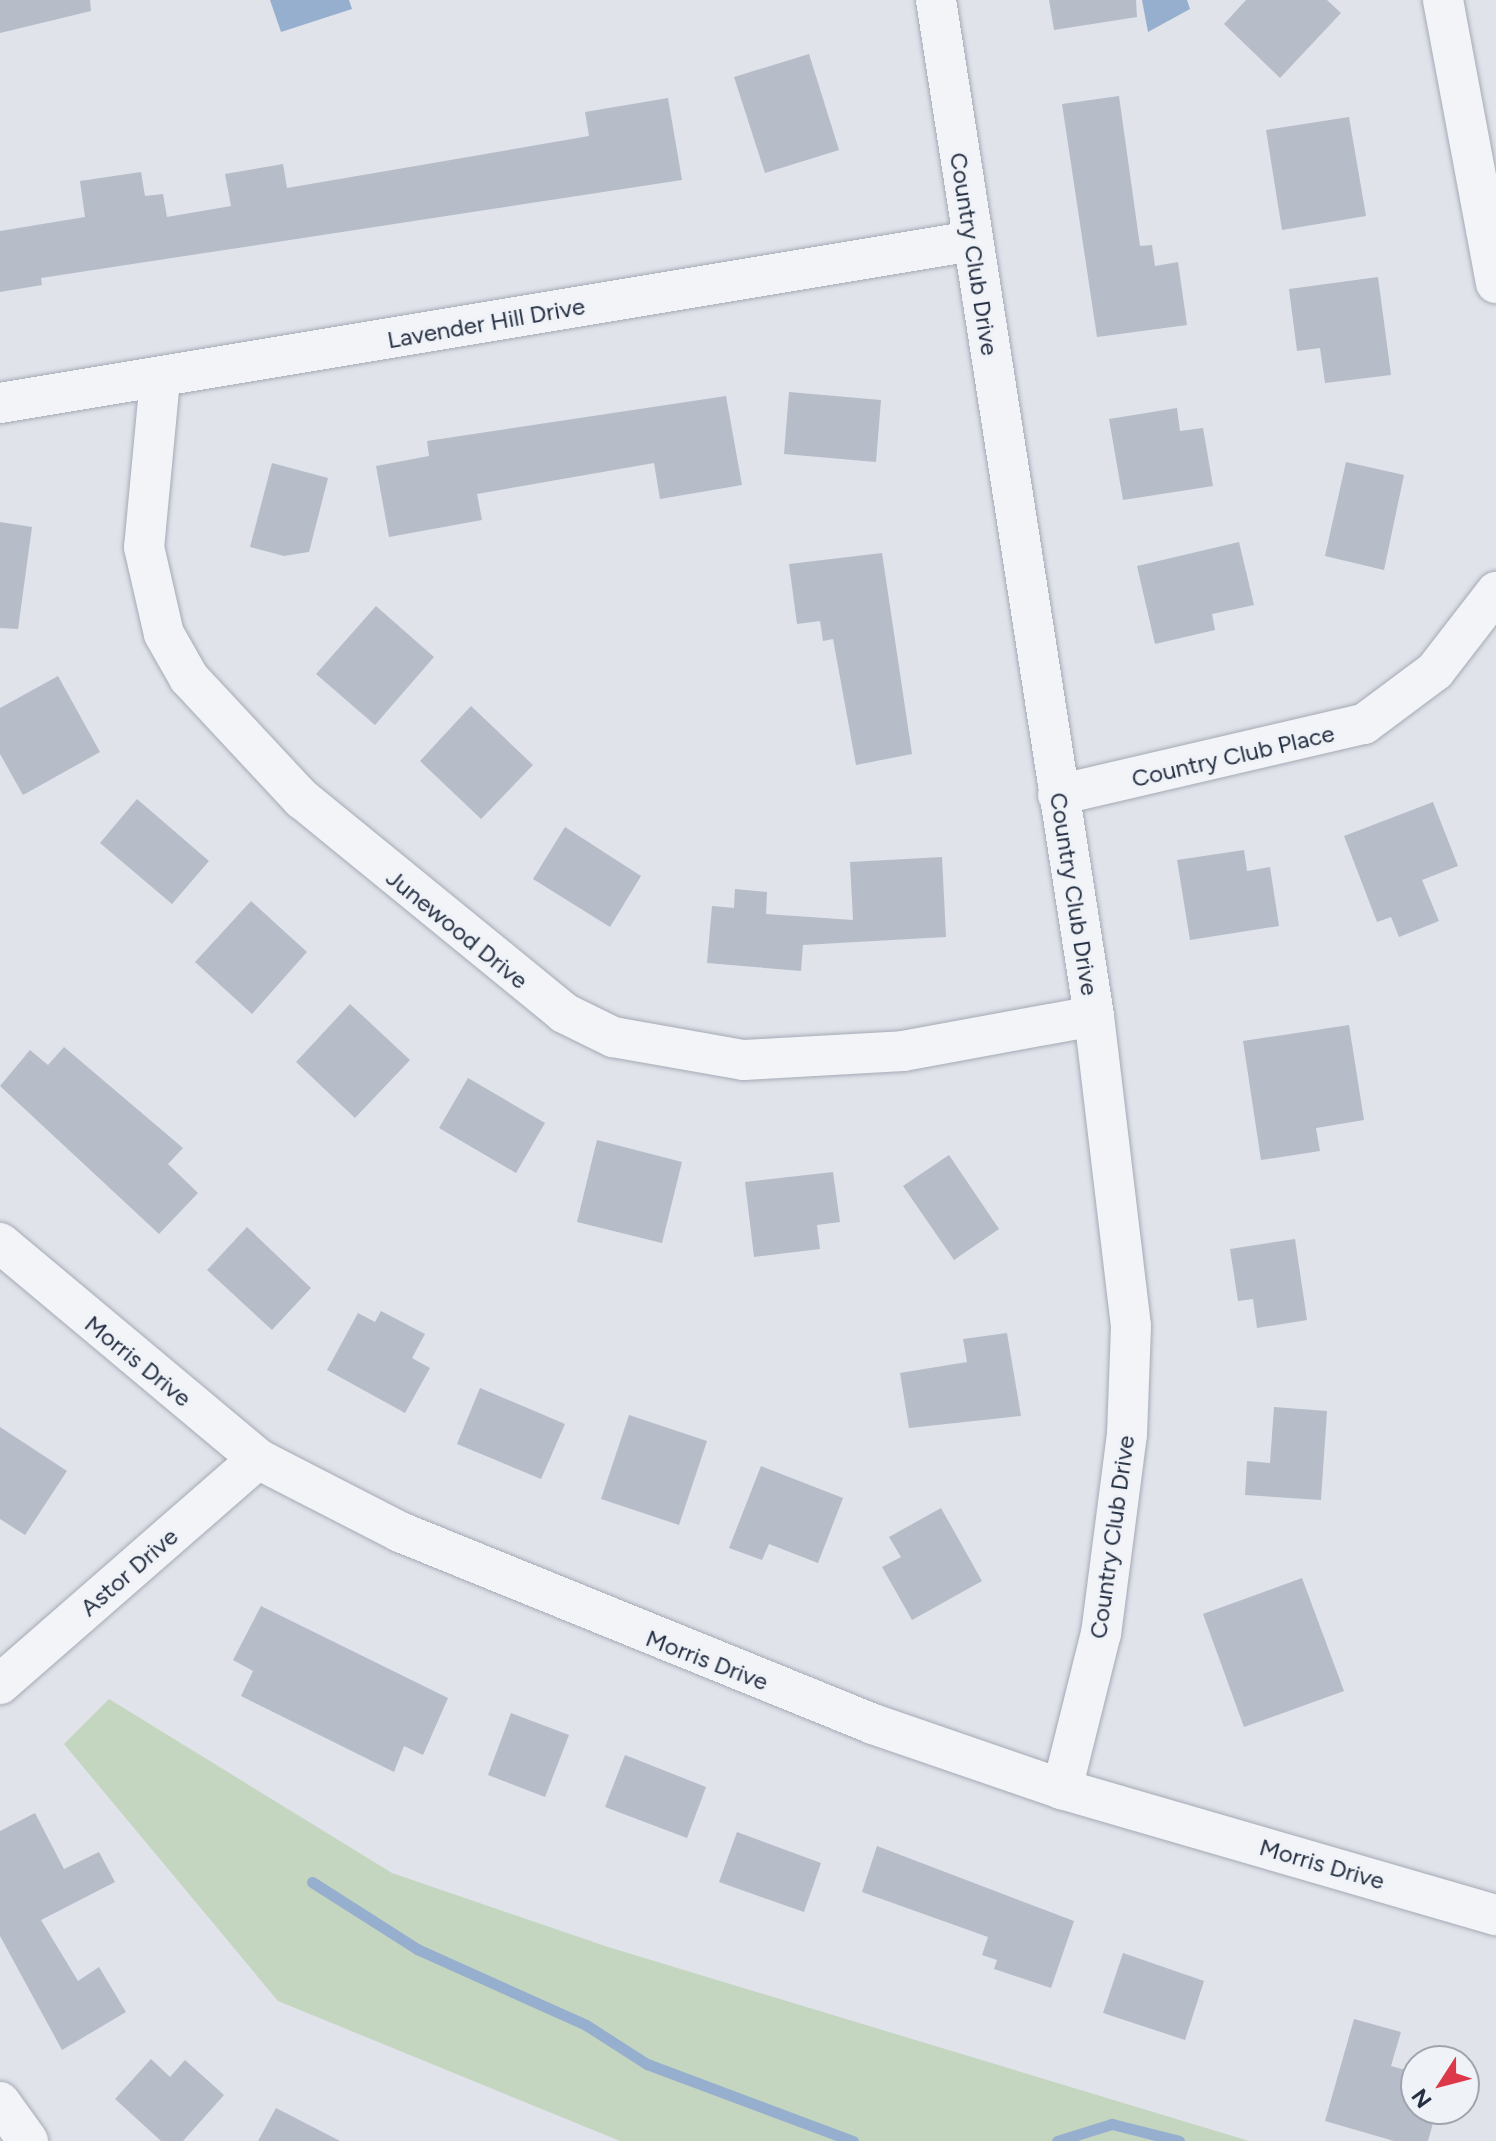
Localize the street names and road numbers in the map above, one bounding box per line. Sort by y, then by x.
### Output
street label: Country Club Drive [944,150,1004,358]
street label: Lavender Hill Drive [385,291,587,355]
street label: Country Club Place [1129,719,1337,793]
street label: Country Club Drive [1044,790,1104,998]
street label: Junewood Drive [380,863,534,995]
street label: Morris Drive [79,1309,197,1413]
street label: Country Club Drive [1083,1433,1141,1641]
street label: Astor Drive [74,1522,184,1622]
street label: Morris Drive [642,1624,772,1696]
street label: Morris Drive [1256,1832,1388,1896]

